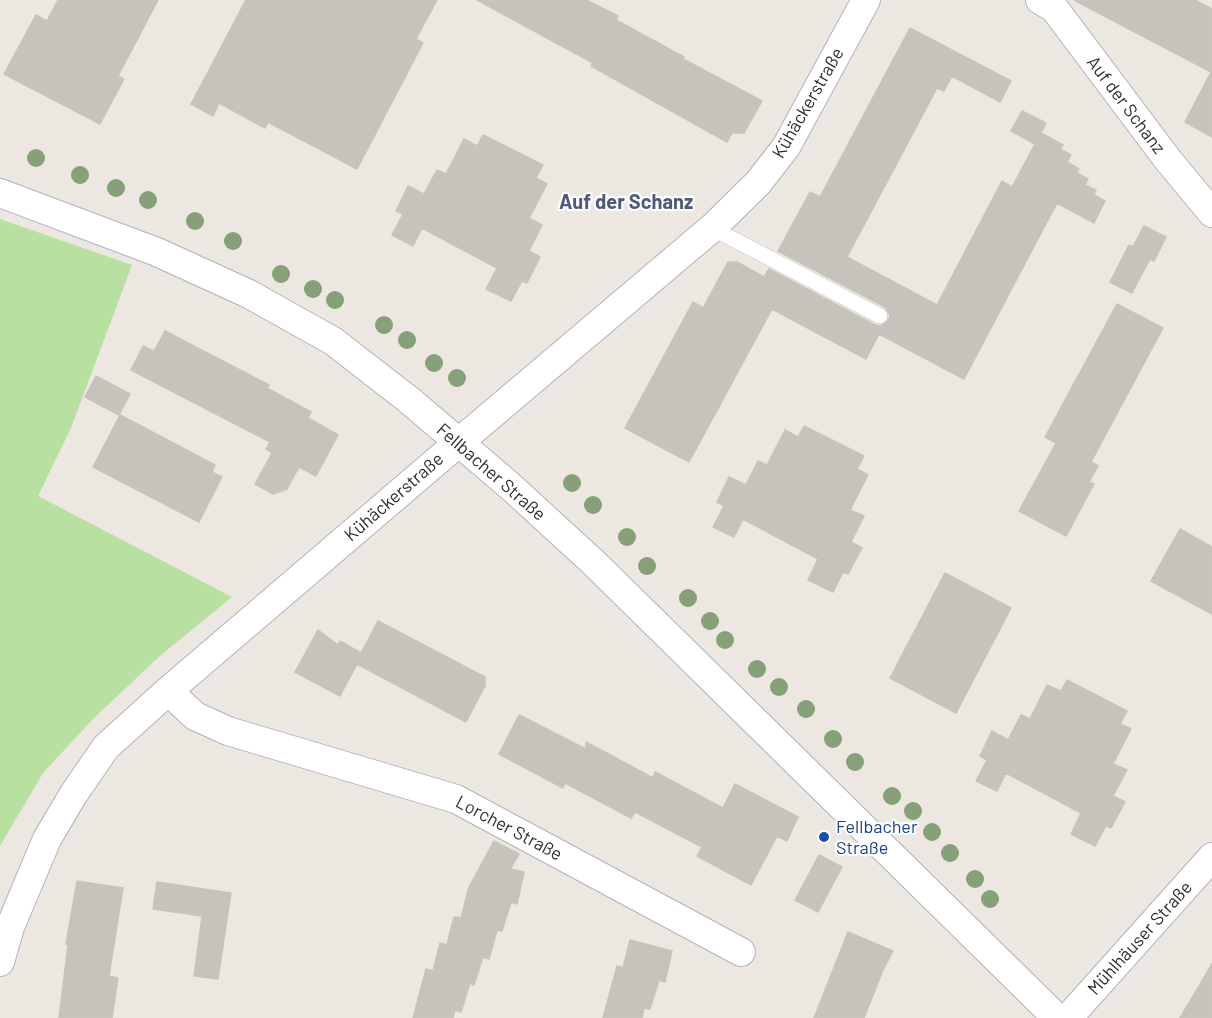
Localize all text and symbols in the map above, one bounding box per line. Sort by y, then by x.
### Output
street label: Kühäckerstraße [768,44,848,162]
street label: Auf der Schanz [1082,52,1170,158]
district label: Auf der Schanz [559,190,693,214]
street label: Fellbacher Straße [432,419,550,525]
street label: Kühäckerstraße [340,448,448,546]
street label: Lorcher Straße [452,791,566,865]
place label: Fellbacher Straße [836,816,918,858]
marker: Fellbacher Straße [817,830,831,844]
street label: Mühlhäuser Straße [1083,877,1197,999]

